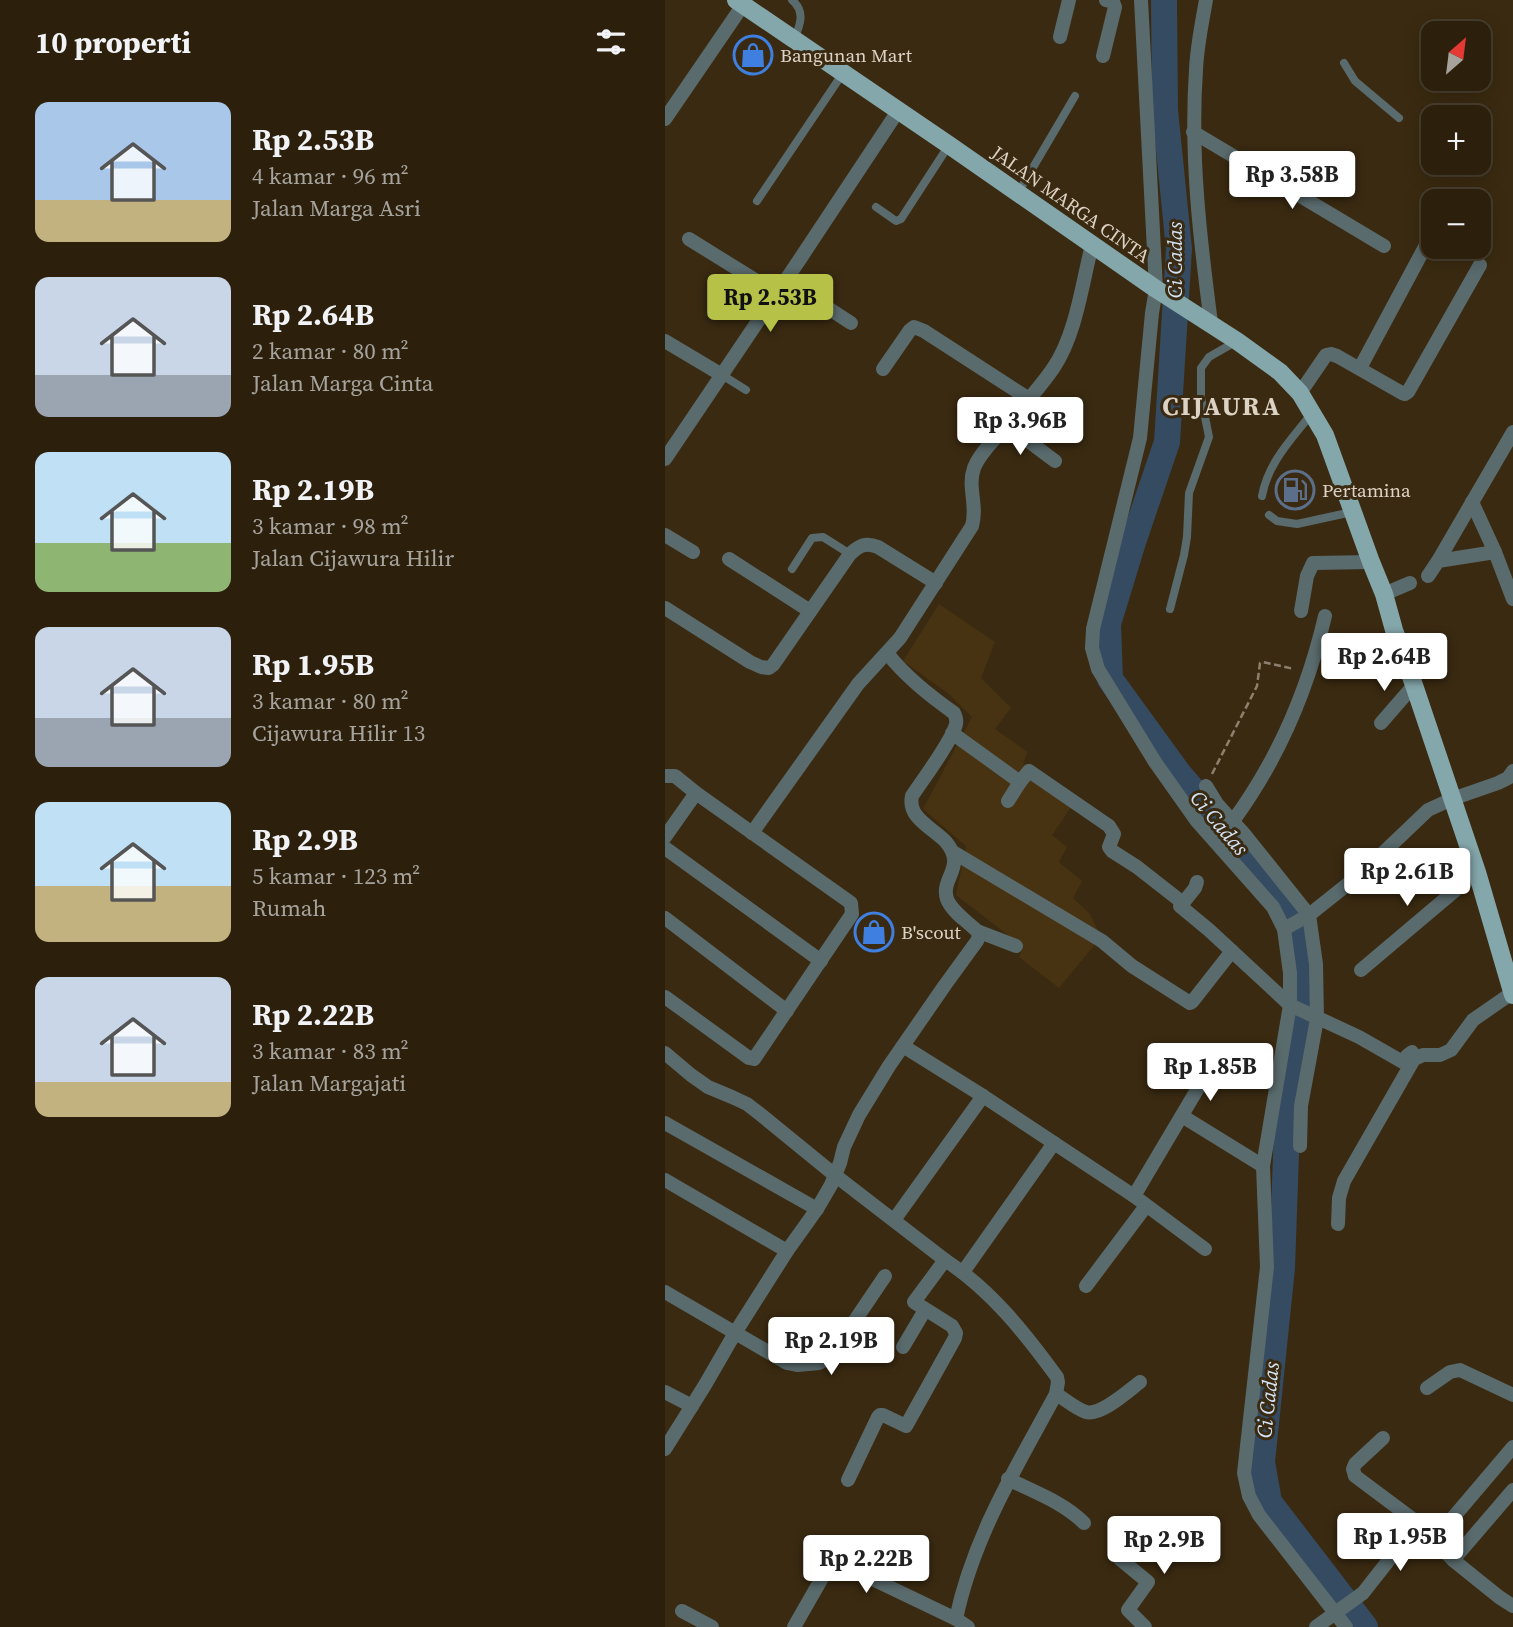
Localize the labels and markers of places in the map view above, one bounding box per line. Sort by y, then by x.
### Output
shop icon: Bangunan Mart [732,34,774,76]
place label: Bangunan Mart [780,42,913,68]
pin: Rp 3.58B [1220,152,1364,211]
pin: Rp 2.53B [698,274,842,334]
pin: Rp 3.96B [948,398,1092,457]
fuel station icon: Pertamina [1274,469,1316,511]
place label: Pertamina [1322,477,1411,503]
pin: Rp 2.64B [1312,634,1456,693]
pin: Rp 2.61B [1335,848,1479,908]
shop icon: B'scout [853,911,895,953]
place label: B'scout [901,919,961,945]
pin: Rp 1.85B [1138,1044,1282,1103]
pin: Rp 2.19B [759,1318,903,1377]
pin: Rp 1.95B [1328,1514,1472,1573]
pin: Rp 2.9B [1099,1516,1229,1576]
pin: Rp 2.22B [794,1536,938,1595]

